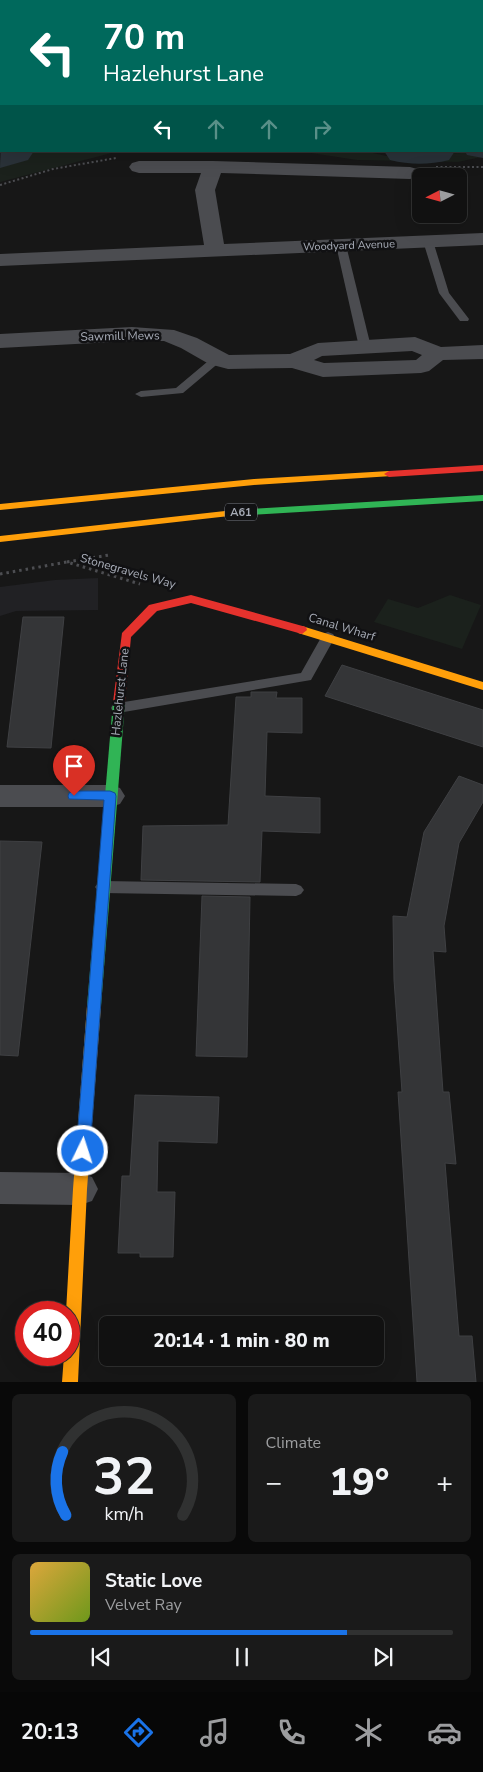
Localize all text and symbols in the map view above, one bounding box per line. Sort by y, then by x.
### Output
text: 70 m [103,14,185,61]
icon: left [20,20,85,85]
text: Hazlehurst Lane [103,59,264,89]
icon: left [149,115,177,143]
icon: ahead [202,115,230,143]
icon: ahead [255,115,283,143]
icon: right [308,115,336,143]
north arrow [412,168,468,222]
map controls [412,168,467,223]
street label: Woodyard Avenue [303,236,395,255]
street label: Sawmill Mews [80,327,160,345]
road number: A61 [225,504,257,520]
street label: Stonegravels Way [78,550,178,593]
street label: Canal Wharf [307,609,378,645]
street label: Hazlehurst Lane [107,648,133,736]
pin [53,745,95,796]
icon: arrive [60,752,88,780]
position arrow [56,1124,108,1176]
speed limit sign: 40 [15,1301,80,1366]
text: 20:14 · 1 min · 80 m [153,1328,330,1354]
text: Climate [266,1432,321,1454]
text: 32 [93,1441,155,1512]
text: 19° [329,1457,389,1508]
text: − [266,1464,282,1502]
text: + [436,1464,453,1502]
text: km/h [104,1502,143,1526]
text: Static Love [105,1568,202,1594]
text: Velvet Ray [105,1594,182,1616]
icon: previous [87,1643,115,1671]
icon: pause [228,1643,256,1671]
icon: next [369,1643,397,1671]
icon: directions [121,1715,156,1750]
icon: music [197,1715,232,1750]
icon: phone [274,1715,309,1750]
icon: climate [351,1715,386,1750]
icon: car [427,1715,462,1750]
text: 20:13 [21,1717,79,1747]

